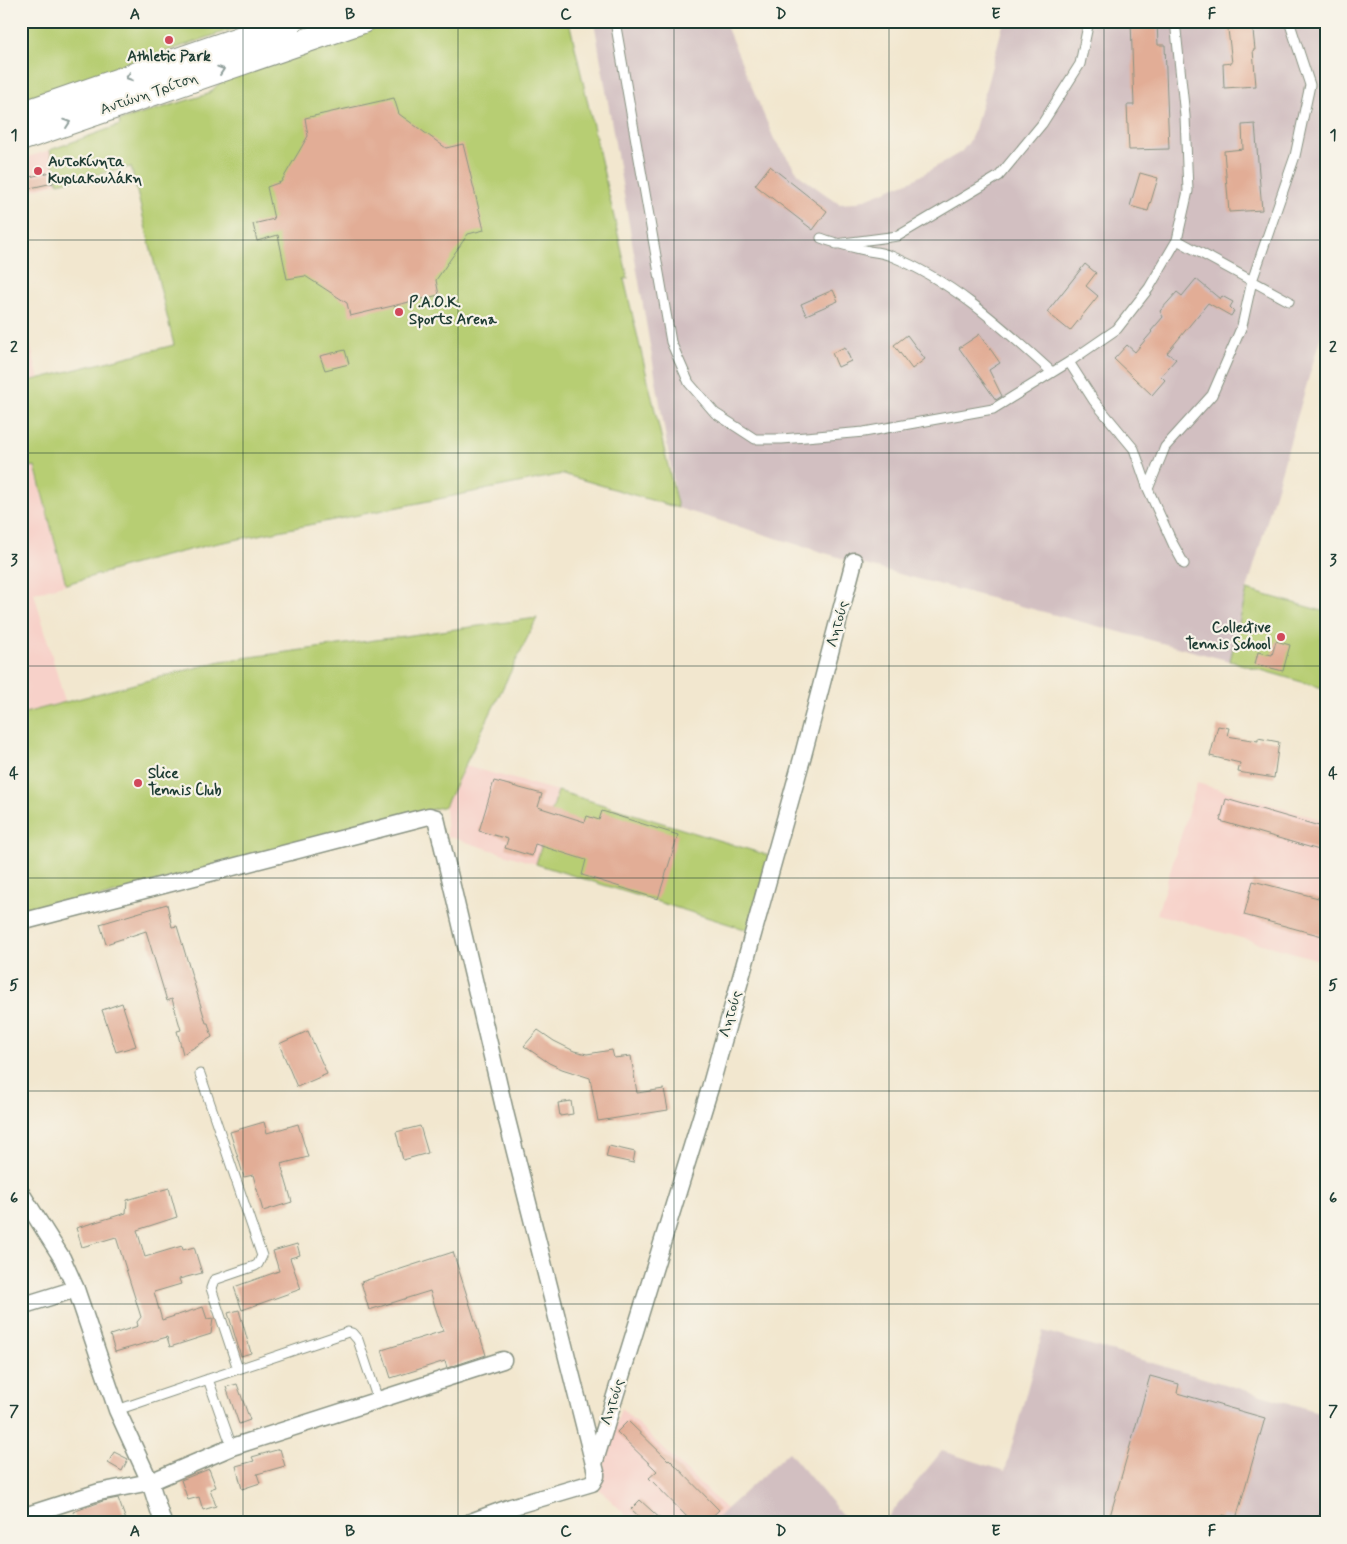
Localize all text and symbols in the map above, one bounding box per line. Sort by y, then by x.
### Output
text: A [130,4,140,25]
text: B [345,4,355,25]
text: C [560,4,572,25]
text: D [775,4,787,25]
text: E [991,4,1001,25]
text: F [1208,4,1217,25]
marker: Athletic Park [163,34,175,46]
place label: Athletic Park [127,47,211,67]
one-way arrow [216,66,225,76]
street label: Αντώνη Τρίτση [98,68,201,120]
one-way arrow [126,71,134,81]
one-way arrow [63,119,71,129]
text: 1 [10,125,18,146]
text: 1 [1329,125,1337,146]
place label: Αυτοκίνητα Κυριακουλάκη [48,152,142,189]
marker: Αυτοκίνητα Κυριακουλάκη [32,165,44,177]
place label: P.A.O.K. Sports Arena [409,293,498,330]
marker: P.A.O.K. Sports Arena [393,306,405,318]
text: 2 [10,337,18,358]
text: 2 [1329,337,1337,358]
text: 3 [10,550,18,571]
text: 3 [1329,550,1337,571]
street label: Λητούς [822,598,854,650]
place label: Collective Tennis School [1186,618,1271,655]
marker: Collective Tennis School [1275,631,1287,643]
text: 4 [9,763,19,784]
text: 4 [1328,763,1338,784]
place label: Slice Tennis Club [148,764,222,801]
marker: Slice Tennis Club [132,777,144,789]
text: 5 [9,975,19,996]
text: 5 [1328,975,1338,996]
street label: Λητούς [715,988,747,1040]
text: 6 [10,1188,18,1209]
text: 6 [1329,1188,1337,1209]
street label: Λητούς [596,1376,630,1428]
text: 7 [9,1401,19,1422]
text: 7 [1328,1401,1338,1422]
text: A [130,1521,140,1542]
text: B [345,1521,355,1542]
text: C [560,1521,572,1542]
text: D [775,1521,787,1542]
text: E [991,1521,1001,1542]
text: F [1208,1521,1217,1542]

